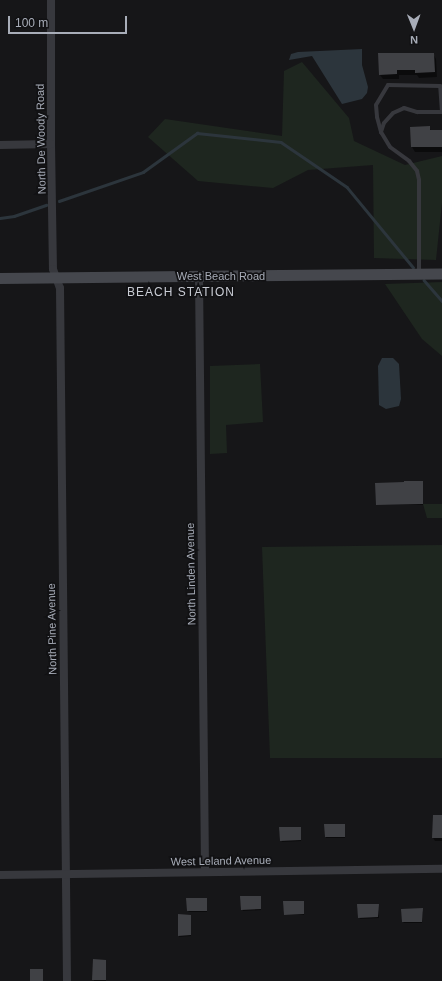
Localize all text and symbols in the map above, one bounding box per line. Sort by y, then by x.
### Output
scale bar [10,8,129,34]
north arrow [394,8,434,48]
text: 100 m [15,16,48,30]
text: N [410,34,418,46]
street label: North De Woody Road [33,84,49,194]
street label: West Beach Road [177,269,265,283]
district label: BEACH STATION [127,286,235,300]
street label: North Linden Avenue [184,522,198,626]
street label: North Pine Avenue [45,583,59,675]
street label: West Leland Avenue [170,854,272,868]

